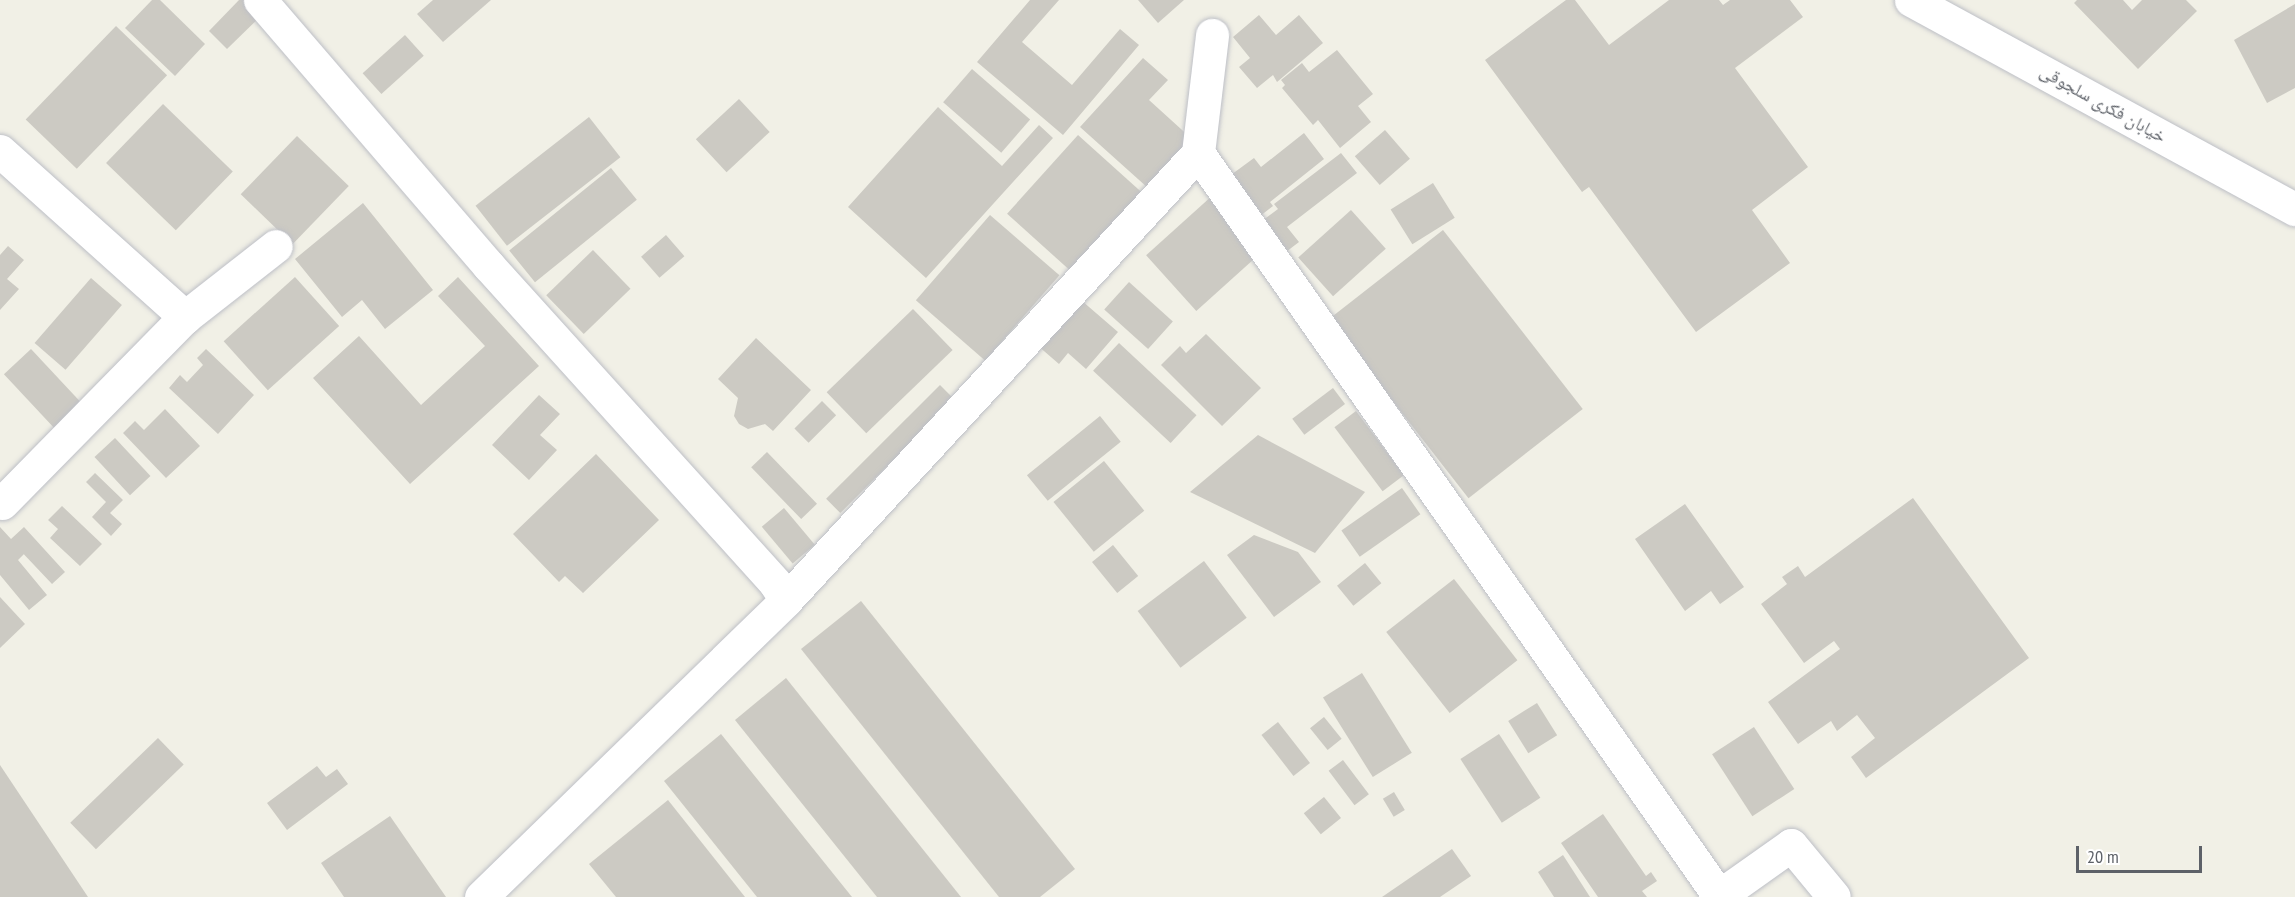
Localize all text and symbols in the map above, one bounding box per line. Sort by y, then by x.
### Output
street label: خیابان فکری سلجوقی [2036,60,2170,148]
scale bar [2079,834,2205,872]
text: 20 m [2087,845,2119,868]

